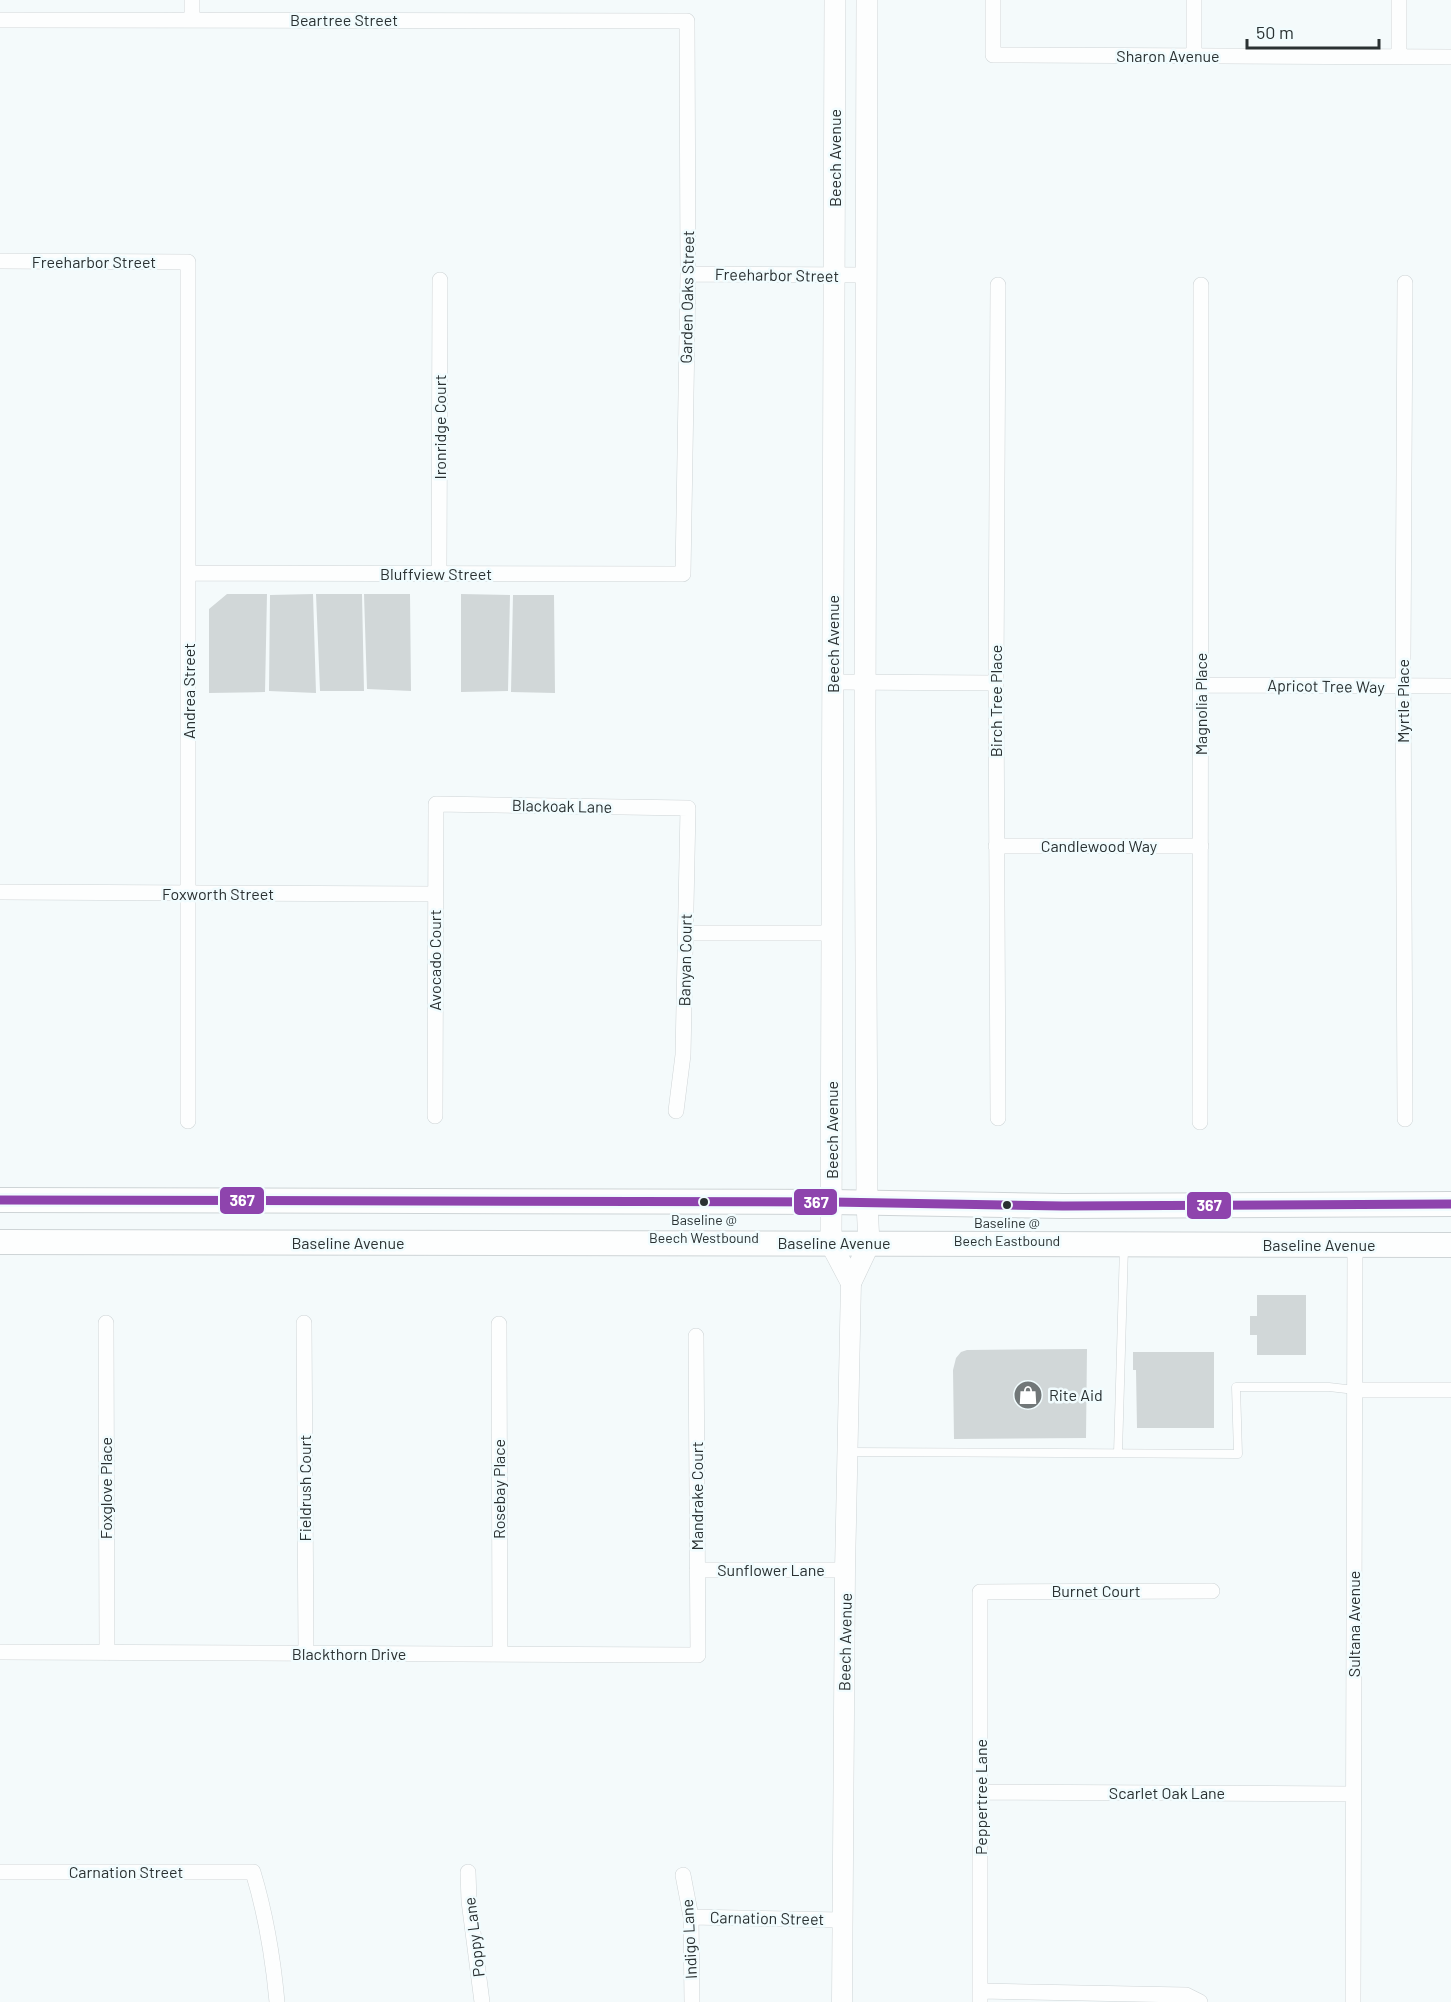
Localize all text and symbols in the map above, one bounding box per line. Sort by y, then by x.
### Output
street label: Beartree Street [290,10,398,29]
scale bar [1247,12,1379,50]
text: 50 m [1256,21,1294,43]
street label: Sharon Avenue [1116,46,1220,65]
street label: Beech Avenue [825,109,844,207]
street label: Garden Oaks Street [676,230,697,364]
street label: Freeharbor Street [32,252,156,271]
street label: Freeharbor Street [715,264,839,285]
street label: Ironridge Court [430,374,449,480]
street label: Bluffview Street [380,564,492,583]
street label: Beech Avenue [823,595,842,693]
street label: Andrea Street [179,643,198,739]
street label: Birch Tree Place [986,645,1005,757]
street label: Magnolia Place [1191,653,1210,755]
street label: Myrtle Place [1393,659,1412,743]
street label: Apricot Tree Way [1267,675,1385,696]
street label: Blackoak Lane [512,795,612,816]
street label: Candlewood Way [1041,836,1158,855]
street label: Foxworth Street [162,884,274,903]
street label: Avocado Court [425,909,444,1011]
street label: Banyan Court [674,914,695,1006]
street label: Beech Avenue [822,1081,841,1179]
line badge: 367 [219,1186,265,1215]
line badge: 367 [793,1188,838,1216]
text: 367 [229,1190,255,1209]
line badge: 367 [1186,1191,1232,1220]
text: 367 [803,1192,829,1211]
text: 367 [1196,1195,1222,1214]
marker: Baseline @ Beech Westbound [698,1196,710,1208]
marker: Baseline @ Beech Eastbound [1001,1199,1013,1211]
place label: Baseline @ Beech Westbound [649,1211,759,1246]
place label: Baseline @ Beech Eastbound [954,1214,1060,1249]
street label: Baseline Avenue [291,1233,405,1252]
street label: Baseline Avenue [777,1233,891,1252]
street label: Baseline Avenue [1262,1235,1376,1254]
shop icon: Rite Aid [1012,1379,1044,1411]
place label: Rite Aid [1049,1385,1103,1404]
street label: Fieldrush Court [295,1435,314,1541]
street label: Foxglove Place [96,1437,115,1539]
street label: Rosebay Place [489,1439,508,1539]
street label: Mandrake Court [687,1441,706,1551]
street label: Sunflower Lane [717,1560,825,1579]
street label: Sultana Avenue [1344,1571,1363,1677]
street label: Burnet Court [1051,1581,1141,1600]
street label: Beech Avenue [834,1593,855,1691]
street label: Blackthorn Drive [292,1644,406,1663]
street label: Peppertree Lane [971,1739,990,1855]
street label: Scarlet Oak Lane [1109,1783,1225,1802]
street label: Carnation Street [69,1862,183,1881]
street label: Poppy Lane [459,1896,488,1978]
street label: Indigo Lane [677,1898,700,1980]
street label: Carnation Street [710,1907,824,1928]

